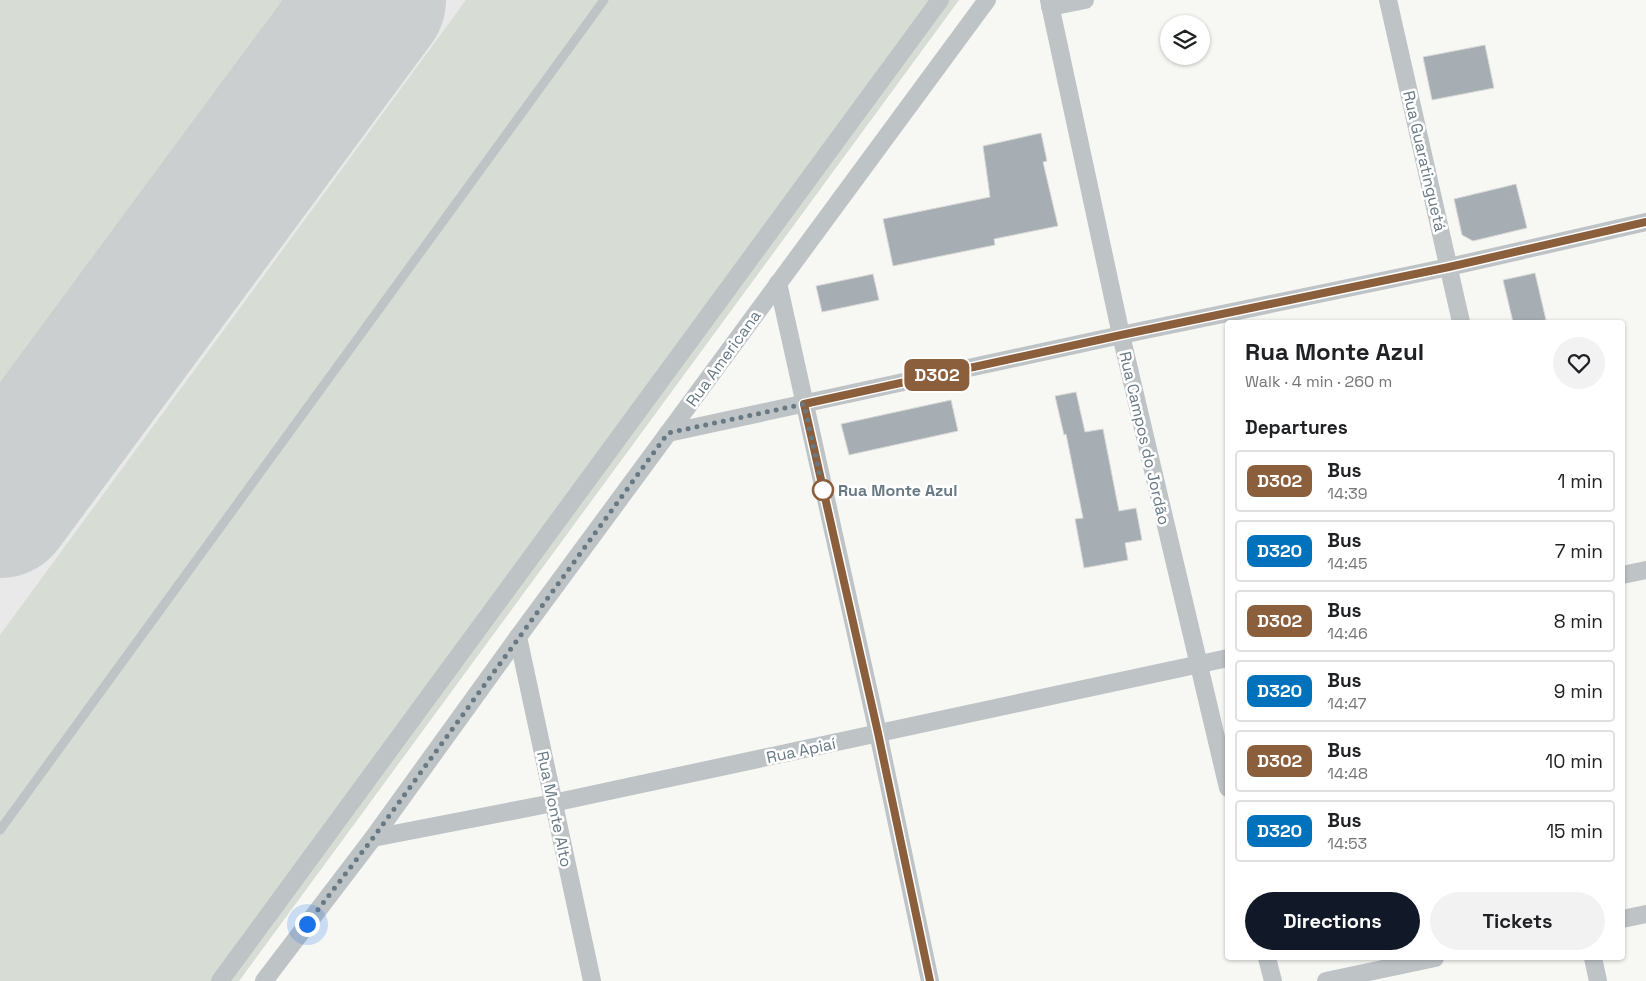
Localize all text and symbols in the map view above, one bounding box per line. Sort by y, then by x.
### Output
map controls [1160,15,1210,65]
button: layers [1160,15,1210,65]
street label: Rua Guaratinguetá [1398,89,1451,234]
street label: Rua Americana [681,306,765,411]
text: Rua Monte Azul [1245,336,1424,367]
button: heart [1553,337,1605,389]
street label: Rua Campos do Jordão [1114,349,1175,527]
line badge: D302 [902,359,972,391]
text: D302 [914,363,960,386]
text: Walk · 4 min · 260 m [1245,371,1392,392]
text: Departures [1245,415,1348,440]
text: Bus [1327,458,1362,483]
text: D302 [1257,469,1302,492]
text: 1 min [1558,469,1603,494]
marker: Rua Monte Azul [812,479,834,501]
place label: Rua Monte Azul [838,480,957,501]
text: 14:39 [1327,483,1368,504]
text: Bus [1327,528,1362,553]
text: D320 [1257,539,1302,562]
text: 7 min [1555,539,1603,564]
text: 14:45 [1327,553,1368,574]
text: Bus [1327,598,1362,623]
text: D302 [1257,609,1302,632]
text: 8 min [1554,609,1603,634]
text: 14:46 [1327,623,1368,644]
text: Bus [1327,668,1362,693]
text: D320 [1257,679,1302,702]
text: 9 min [1554,679,1603,704]
text: 14:47 [1327,693,1367,714]
street label: Rua Apiaí [764,733,838,768]
text: Bus [1327,738,1362,763]
street label: Rua Monte Alto [532,749,577,869]
text: D302 [1257,749,1302,772]
text: 10 min [1545,749,1603,774]
text: 14:48 [1327,763,1368,784]
text: Bus [1327,808,1362,833]
text: D320 [1257,819,1302,842]
text: 15 min [1546,819,1603,844]
text: 14:53 [1327,833,1367,854]
button: Directions [1245,892,1420,950]
button: Tickets [1430,892,1605,950]
your location [295,912,320,937]

